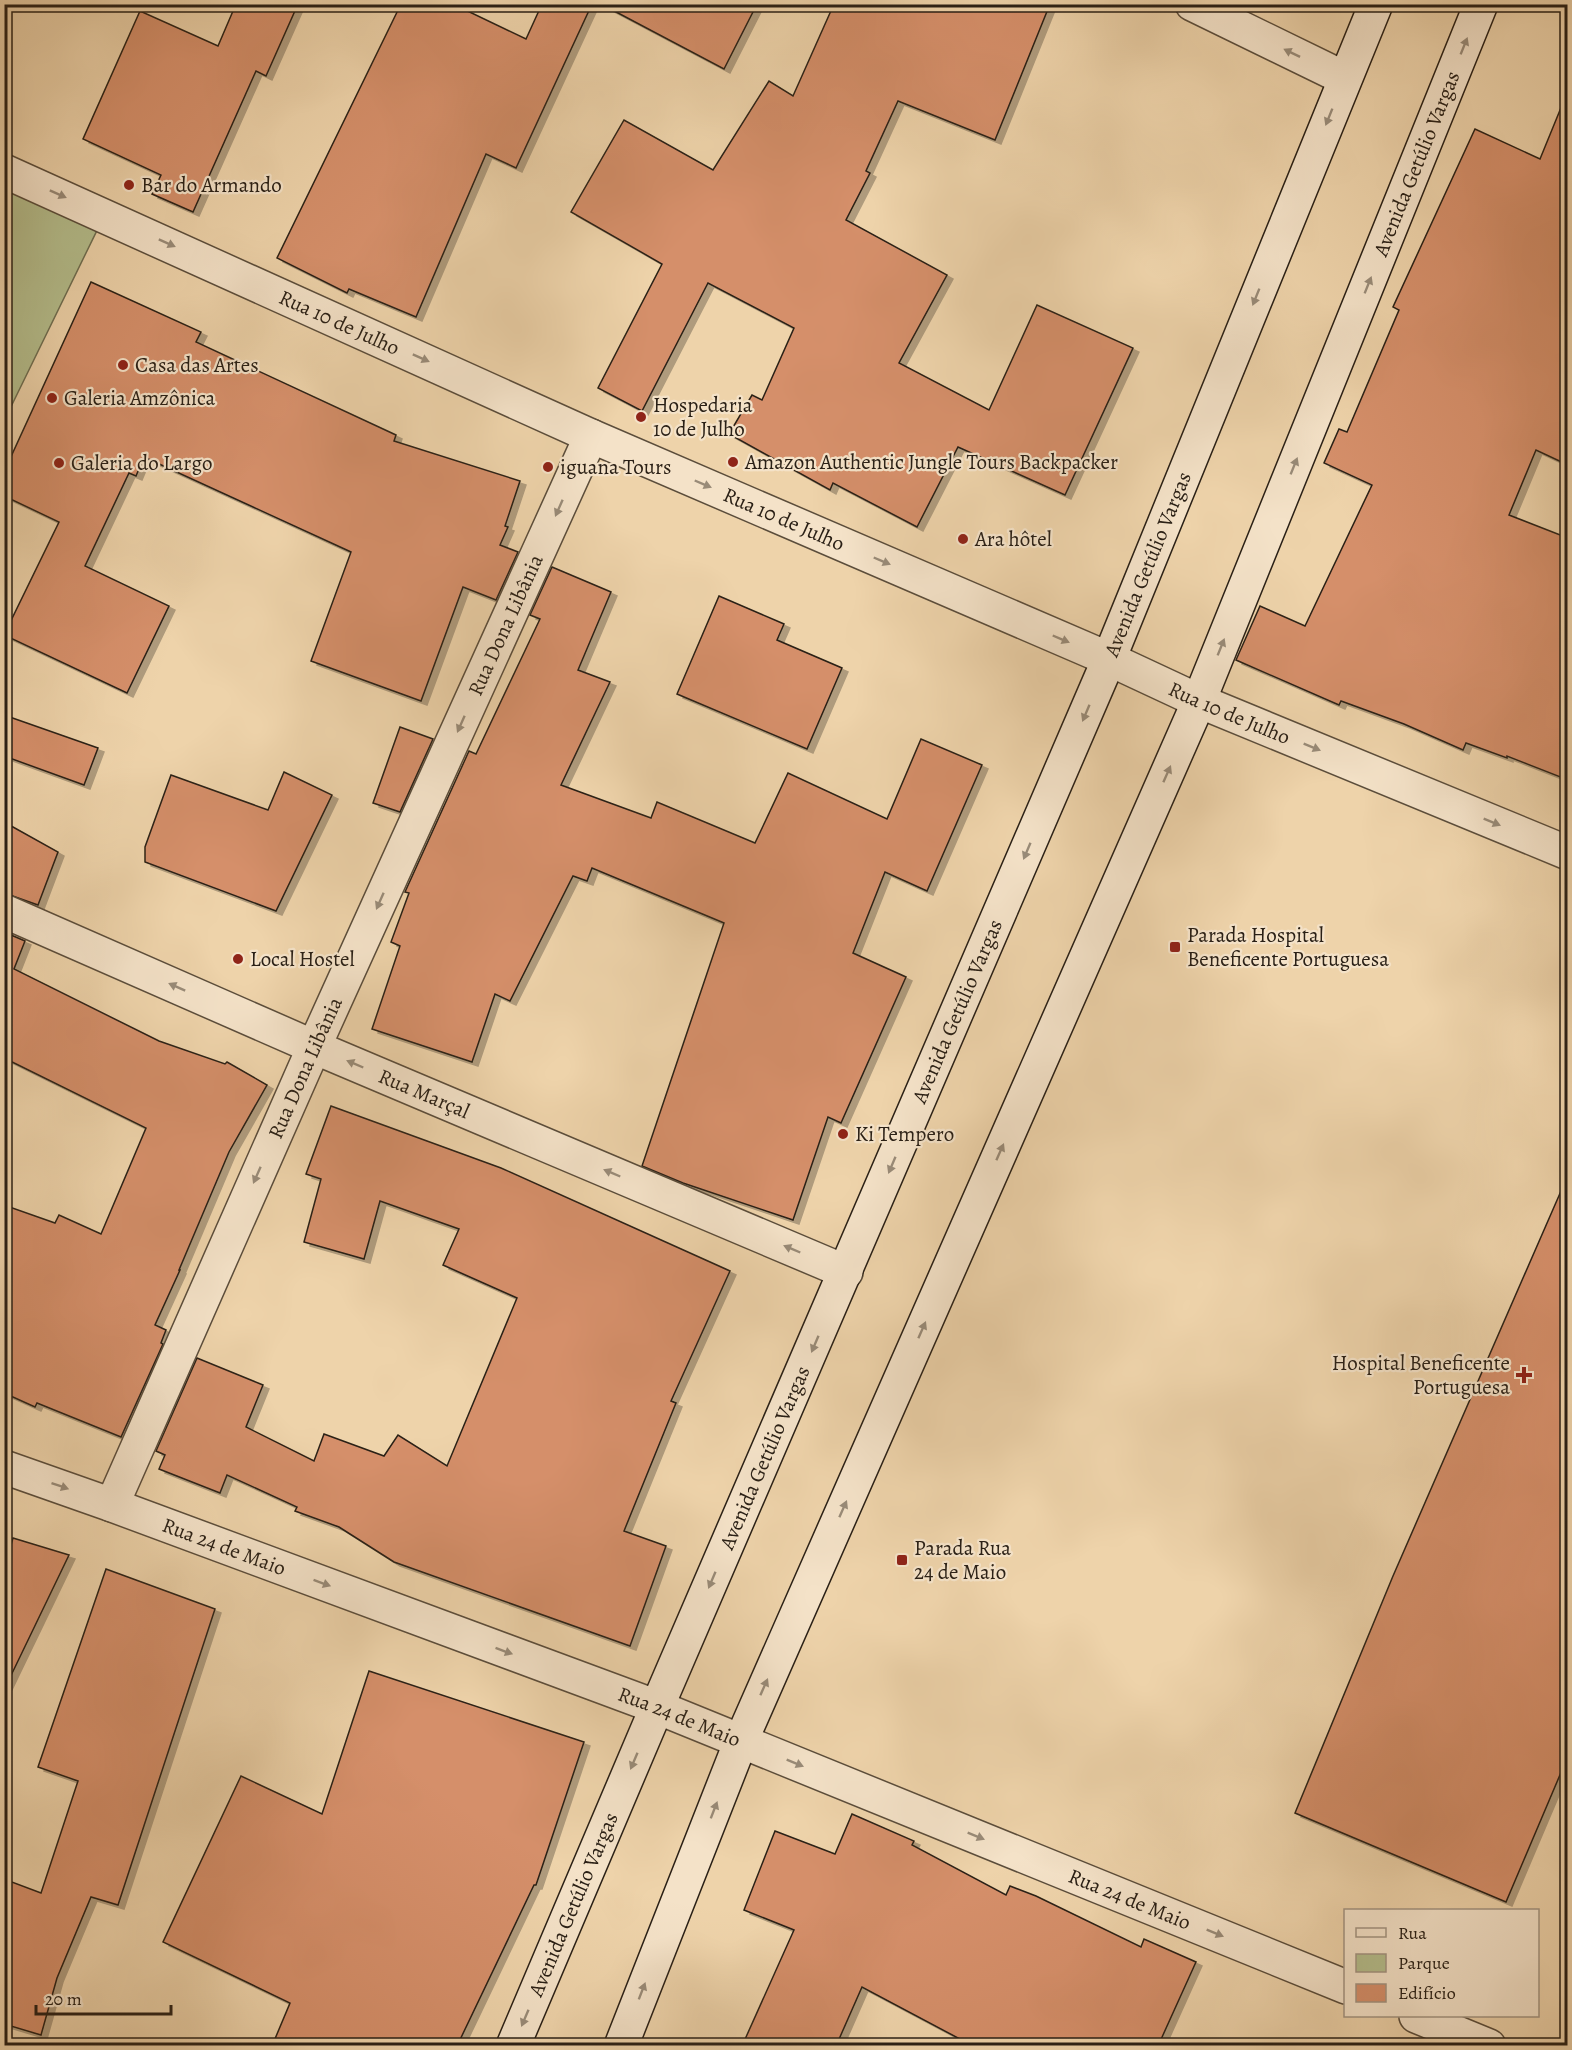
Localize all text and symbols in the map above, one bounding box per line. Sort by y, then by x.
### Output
one-way arrow [1460,37,1469,55]
one-way arrow [1283,48,1300,57]
street label: Avenida Getúlio Vargas [1366,67,1466,261]
one-way arrow [1324,108,1334,126]
place label: Bar do Armando [141,171,282,199]
marker: Bar do Armando [122,178,136,192]
one-way arrow [49,190,67,200]
one-way arrow [158,238,176,248]
one-way arrow [1363,276,1373,294]
street label: Rua 10 de Julho [275,283,404,362]
one-way arrow [1251,289,1261,307]
place label: Casa das Artes [135,351,259,379]
one-way arrow [412,353,430,363]
marker: Casa das Artes [116,358,130,372]
place label: Galeria Amzônica [64,384,216,412]
marker: Galeria Amzônica [45,391,59,405]
place label: Hospedaria 10 de Julho [653,391,753,443]
marker: Hospedaria 10 de Julho [634,410,648,424]
place label: Amazon Authentic Jungle Tours Backpacker [744,448,1118,476]
place label: Galeria do Largo [71,449,212,477]
place label: iguana Tours [560,453,672,481]
marker: Amazon Authentic Jungle Tours Backpacker [726,455,740,469]
marker: Galeria do Largo [52,456,66,470]
one-way arrow [1290,457,1299,475]
marker: iguana Tours [541,460,555,474]
street label: Avenida Getúlio Vargas [1097,467,1198,662]
one-way arrow [694,480,712,489]
street label: Rua 10 de Julho [719,481,849,557]
one-way arrow [553,499,563,517]
place label: Ara hôtel [974,525,1052,553]
marker: Ara hôtel [956,532,970,546]
street label: Rua Dona Libânia [461,549,550,700]
one-way arrow [873,557,891,566]
one-way arrow [1052,634,1070,644]
one-way arrow [1216,637,1226,655]
street label: Rua 10 de Julho [1164,675,1294,751]
one-way arrow [1081,704,1090,722]
one-way arrow [456,715,465,732]
one-way arrow [1303,742,1321,752]
one-way arrow [1163,765,1172,783]
one-way arrow [1483,817,1501,827]
one-way arrow [1022,842,1032,860]
one-way arrow [375,893,385,911]
street label: Avenida Getúlio Vargas [905,915,1009,1108]
place label: Parada Hospital Beneficente Portuguesa [1187,921,1389,973]
marker: Parada Hospital Beneficente Portuguesa [1168,940,1182,954]
place label: Local Hostel [250,945,355,973]
marker: Local Hostel [231,952,245,966]
one-way arrow [168,982,185,991]
street label: Rua Dona Libânia [261,992,349,1143]
one-way arrow [346,1059,364,1069]
street label: Rua Marçal [374,1062,474,1125]
place label: Ki Tempero [855,1120,954,1148]
marker: Ki Tempero [836,1127,850,1141]
one-way arrow [995,1142,1005,1160]
one-way arrow [887,1156,897,1174]
one-way arrow [253,1167,262,1184]
one-way arrow [603,1168,621,1178]
one-way arrow [783,1245,800,1254]
one-way arrow [917,1322,926,1339]
one-way arrow [810,1335,819,1352]
place label: Hospital Beneficente Portuguesa [1332,1349,1510,1401]
street label: Avenida Getúlio Vargas [712,1361,817,1555]
marker: Hospital Beneficente Portuguesa [1515,1366,1533,1384]
one-way arrow [51,1482,69,1492]
one-way arrow [838,1499,848,1517]
street label: Rua 24 de Maio [158,1511,290,1582]
place label: Parada Rua 24 de Maio [914,1534,1011,1586]
marker: Parada Rua 24 de Maio [895,1553,909,1567]
one-way arrow [707,1572,717,1590]
one-way arrow [313,1578,331,1588]
one-way arrow [496,1646,514,1656]
one-way arrow [760,1678,770,1696]
street label: Rua 24 de Maio [614,1680,745,1754]
one-way arrow [629,1753,639,1771]
one-way arrow [786,1758,804,1768]
one-way arrow [709,1800,719,1818]
street label: Avenida Getúlio Vargas [521,1808,625,2002]
one-way arrow [967,1831,985,1841]
street label: Rua 24 de Maio [1064,1862,1195,1937]
legend [1344,1909,1539,2017]
text: Rua [1398,1921,1427,1945]
one-way arrow [1206,1928,1224,1938]
text: Parque [1398,1951,1450,1975]
scale bar [36,1978,171,2016]
text: Edifício [1398,1981,1456,2005]
one-way arrow [638,1982,648,2000]
text: 20 m [45,1987,82,2011]
one-way arrow [520,2009,529,2027]

